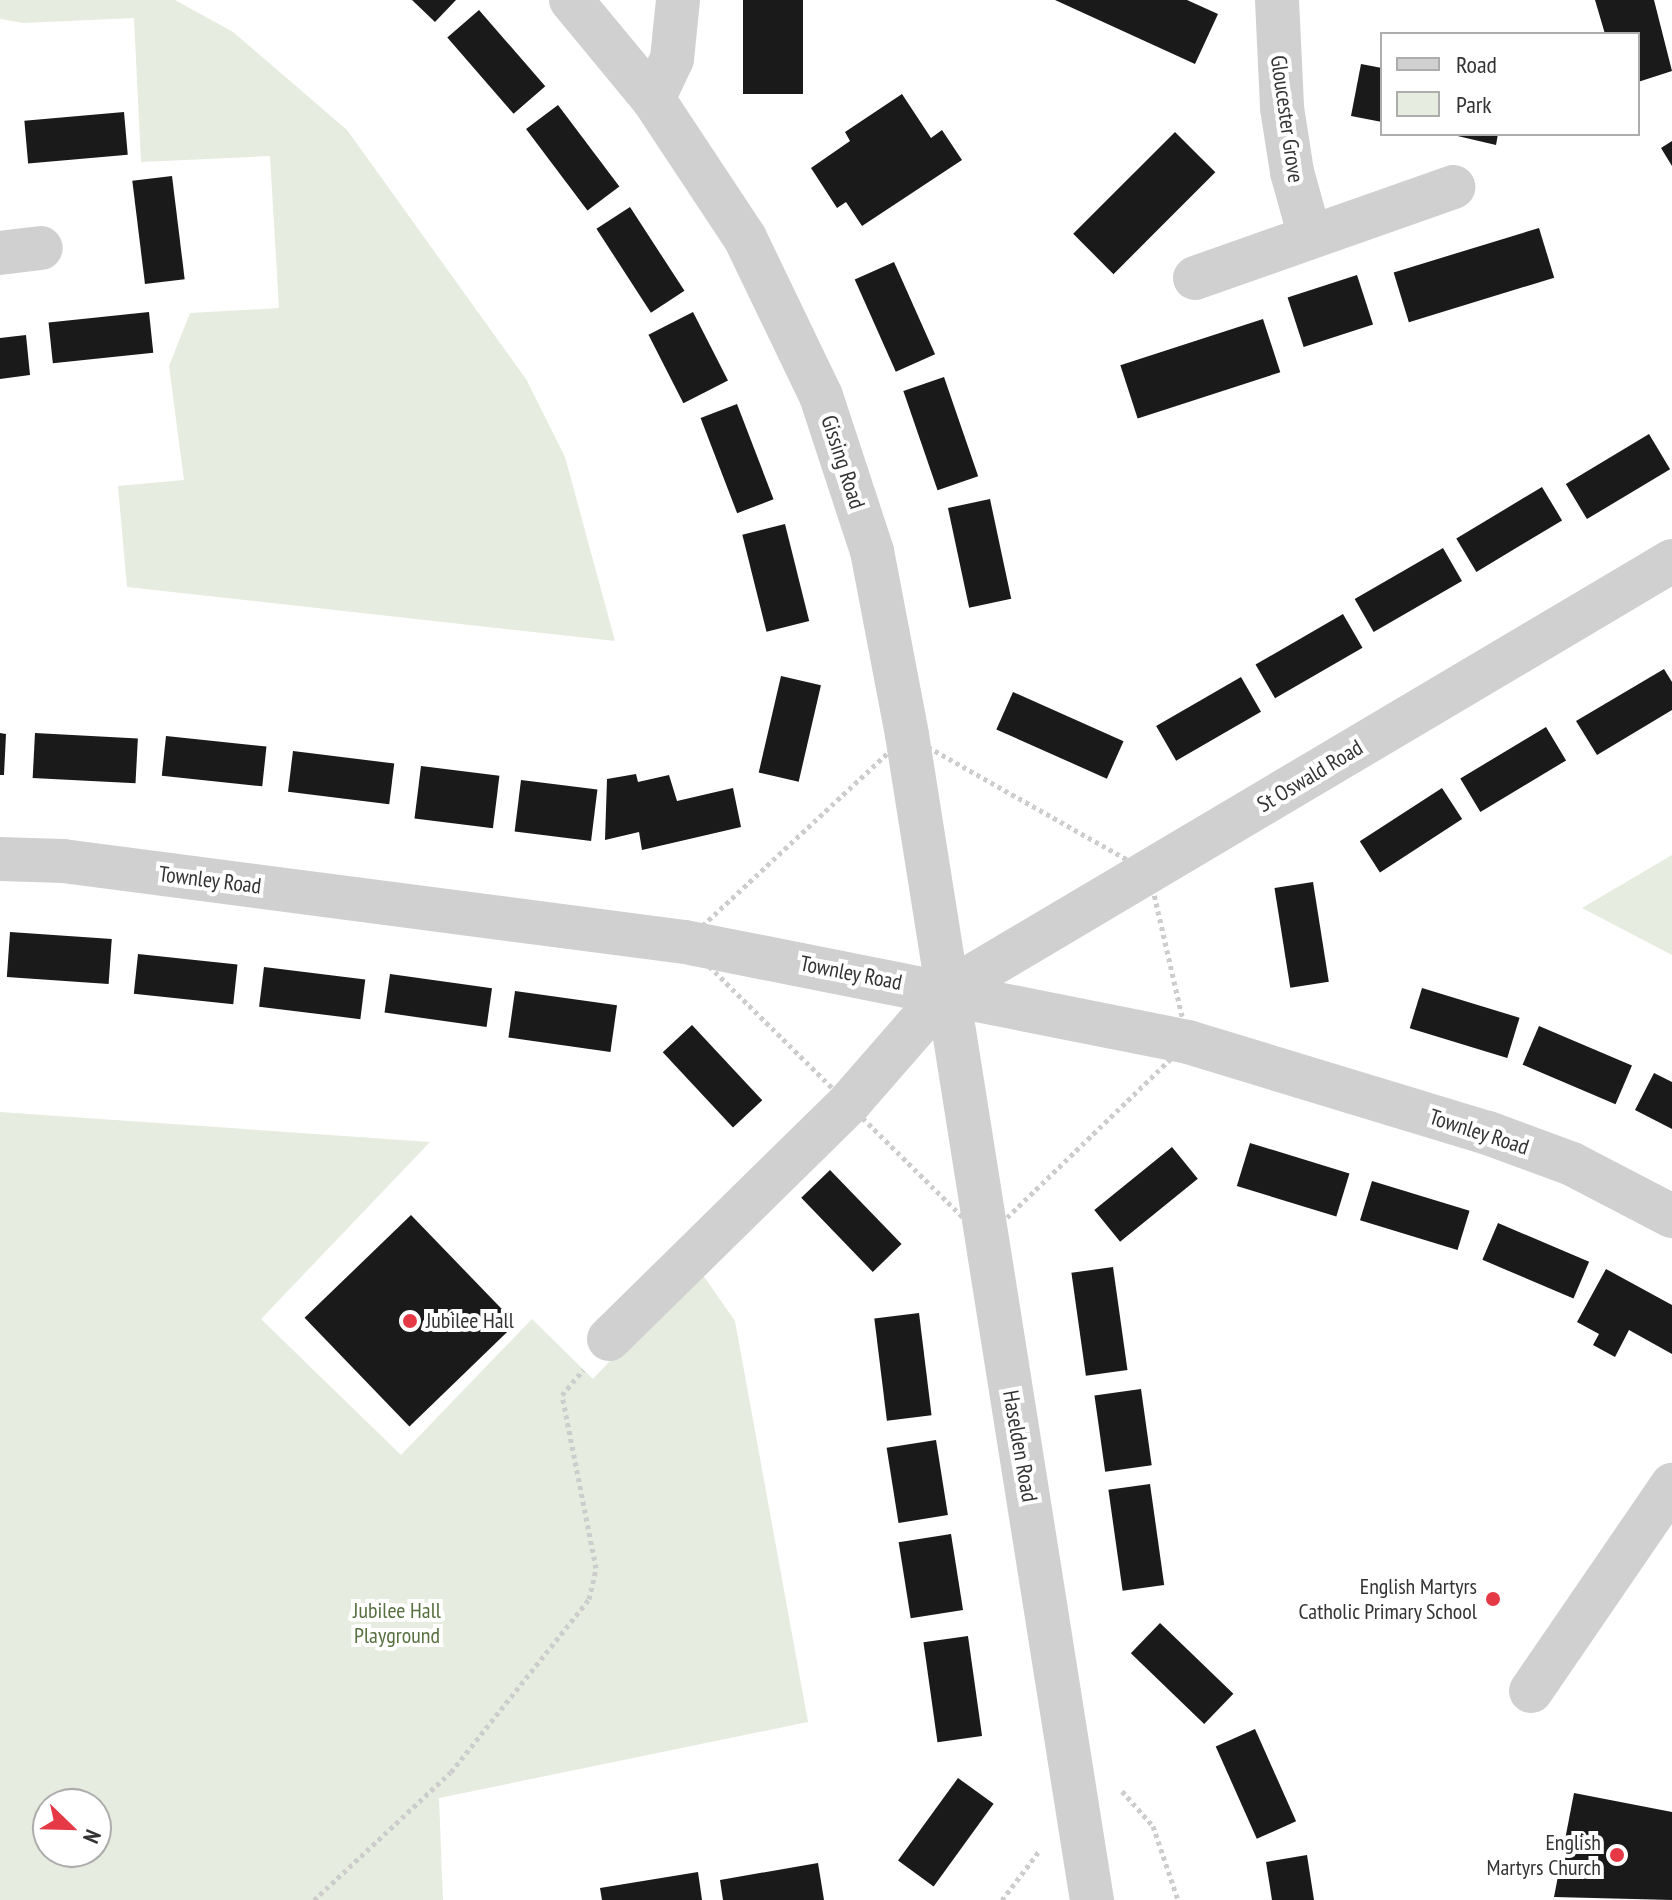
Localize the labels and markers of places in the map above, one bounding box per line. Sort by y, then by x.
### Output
place label: Jubilee Hall [426,1308,514,1334]
marker: Jubilee Hall [401,1312,419,1330]
place label: English Martyrs Catholic Primary School [1298,1573,1477,1624]
marker: English Martyrs Catholic Primary School [1484,1590,1502,1608]
place label: English Martyrs Church [1486,1829,1601,1880]
marker: English Martyrs Church [1608,1846,1626,1864]

